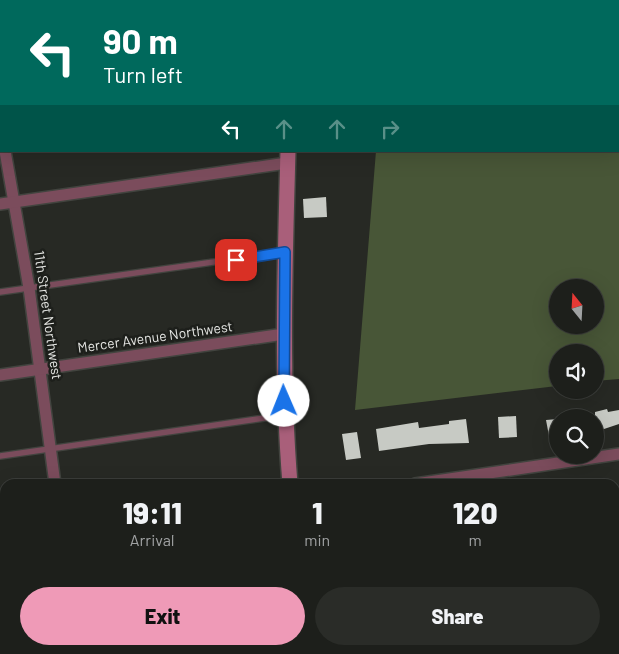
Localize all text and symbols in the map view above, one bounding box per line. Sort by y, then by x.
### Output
text: 90 m [103,19,178,61]
icon: left [20,20,85,85]
text: Turn left [103,61,183,87]
icon: left [217,115,245,143]
icon: ahead [270,115,298,143]
icon: ahead [323,115,351,143]
icon: right [376,115,404,143]
pin [215,239,257,281]
icon: arrive [222,246,250,274]
street label: 11th Street Northwest [31,249,66,381]
north arrow [549,279,604,334]
map controls [549,279,604,464]
street label: Mercer Avenue Northwest [76,317,234,356]
button: sound [549,344,604,399]
position arrow [257,374,309,426]
button: search [549,409,604,464]
text: 19:11 [122,494,182,530]
text: 1 [312,494,323,530]
text: 120 [453,494,498,530]
text: Arrival [130,530,175,549]
text: min [304,530,330,549]
text: m [468,530,482,549]
button: Exit [20,587,305,645]
button: Share [315,587,600,645]

